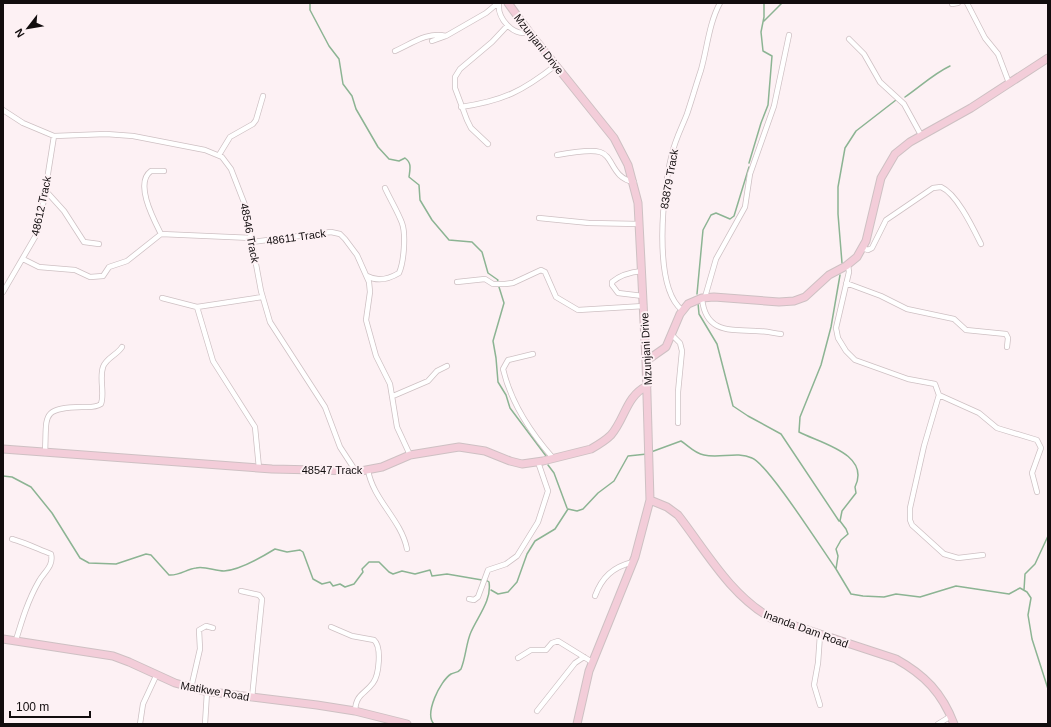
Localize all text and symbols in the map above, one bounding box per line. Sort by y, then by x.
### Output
north arrow [8,8,48,48]
street label: Mzunjani Drive [512,12,566,76]
text: N [12,27,27,40]
street label: 83879 Track [658,148,680,210]
street label: 48612 Track [29,175,53,237]
street label: 48546 Track [238,202,262,264]
street label: 48611 Track [266,227,327,247]
street label: Mzunjani Drive [638,312,654,386]
street label: 48547 Track [302,464,363,476]
street label: Inanda Dam Road [762,608,850,650]
street label: Matikwe Road [180,679,250,703]
scale bar [10,693,90,719]
text: 100 m [16,700,49,714]

